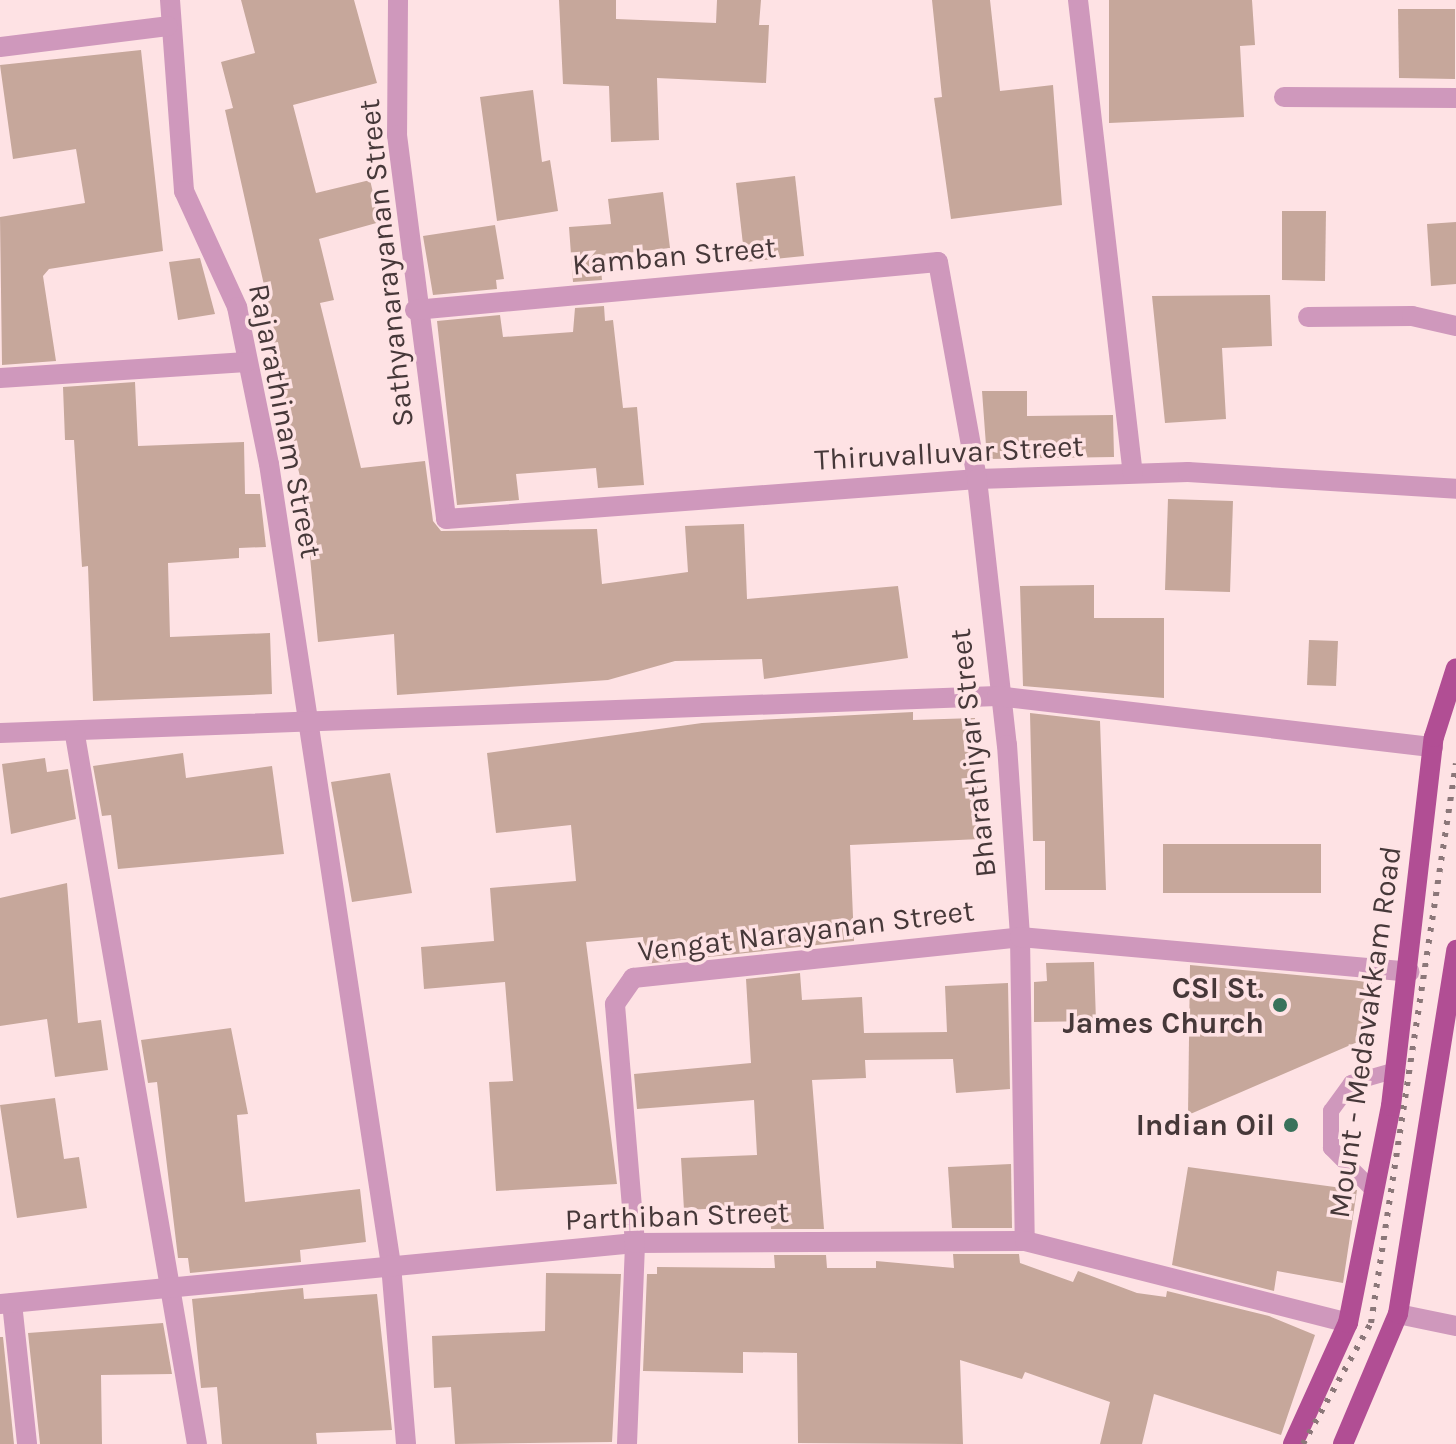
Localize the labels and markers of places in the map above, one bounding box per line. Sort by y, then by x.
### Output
place label: CSI St. James Church [1063,970,1264,1040]
marker: CSI St. James Church [1271,996,1289,1014]
place label: Indian Oil [1136,1107,1275,1143]
marker: Indian Oil [1282,1116,1300,1134]

